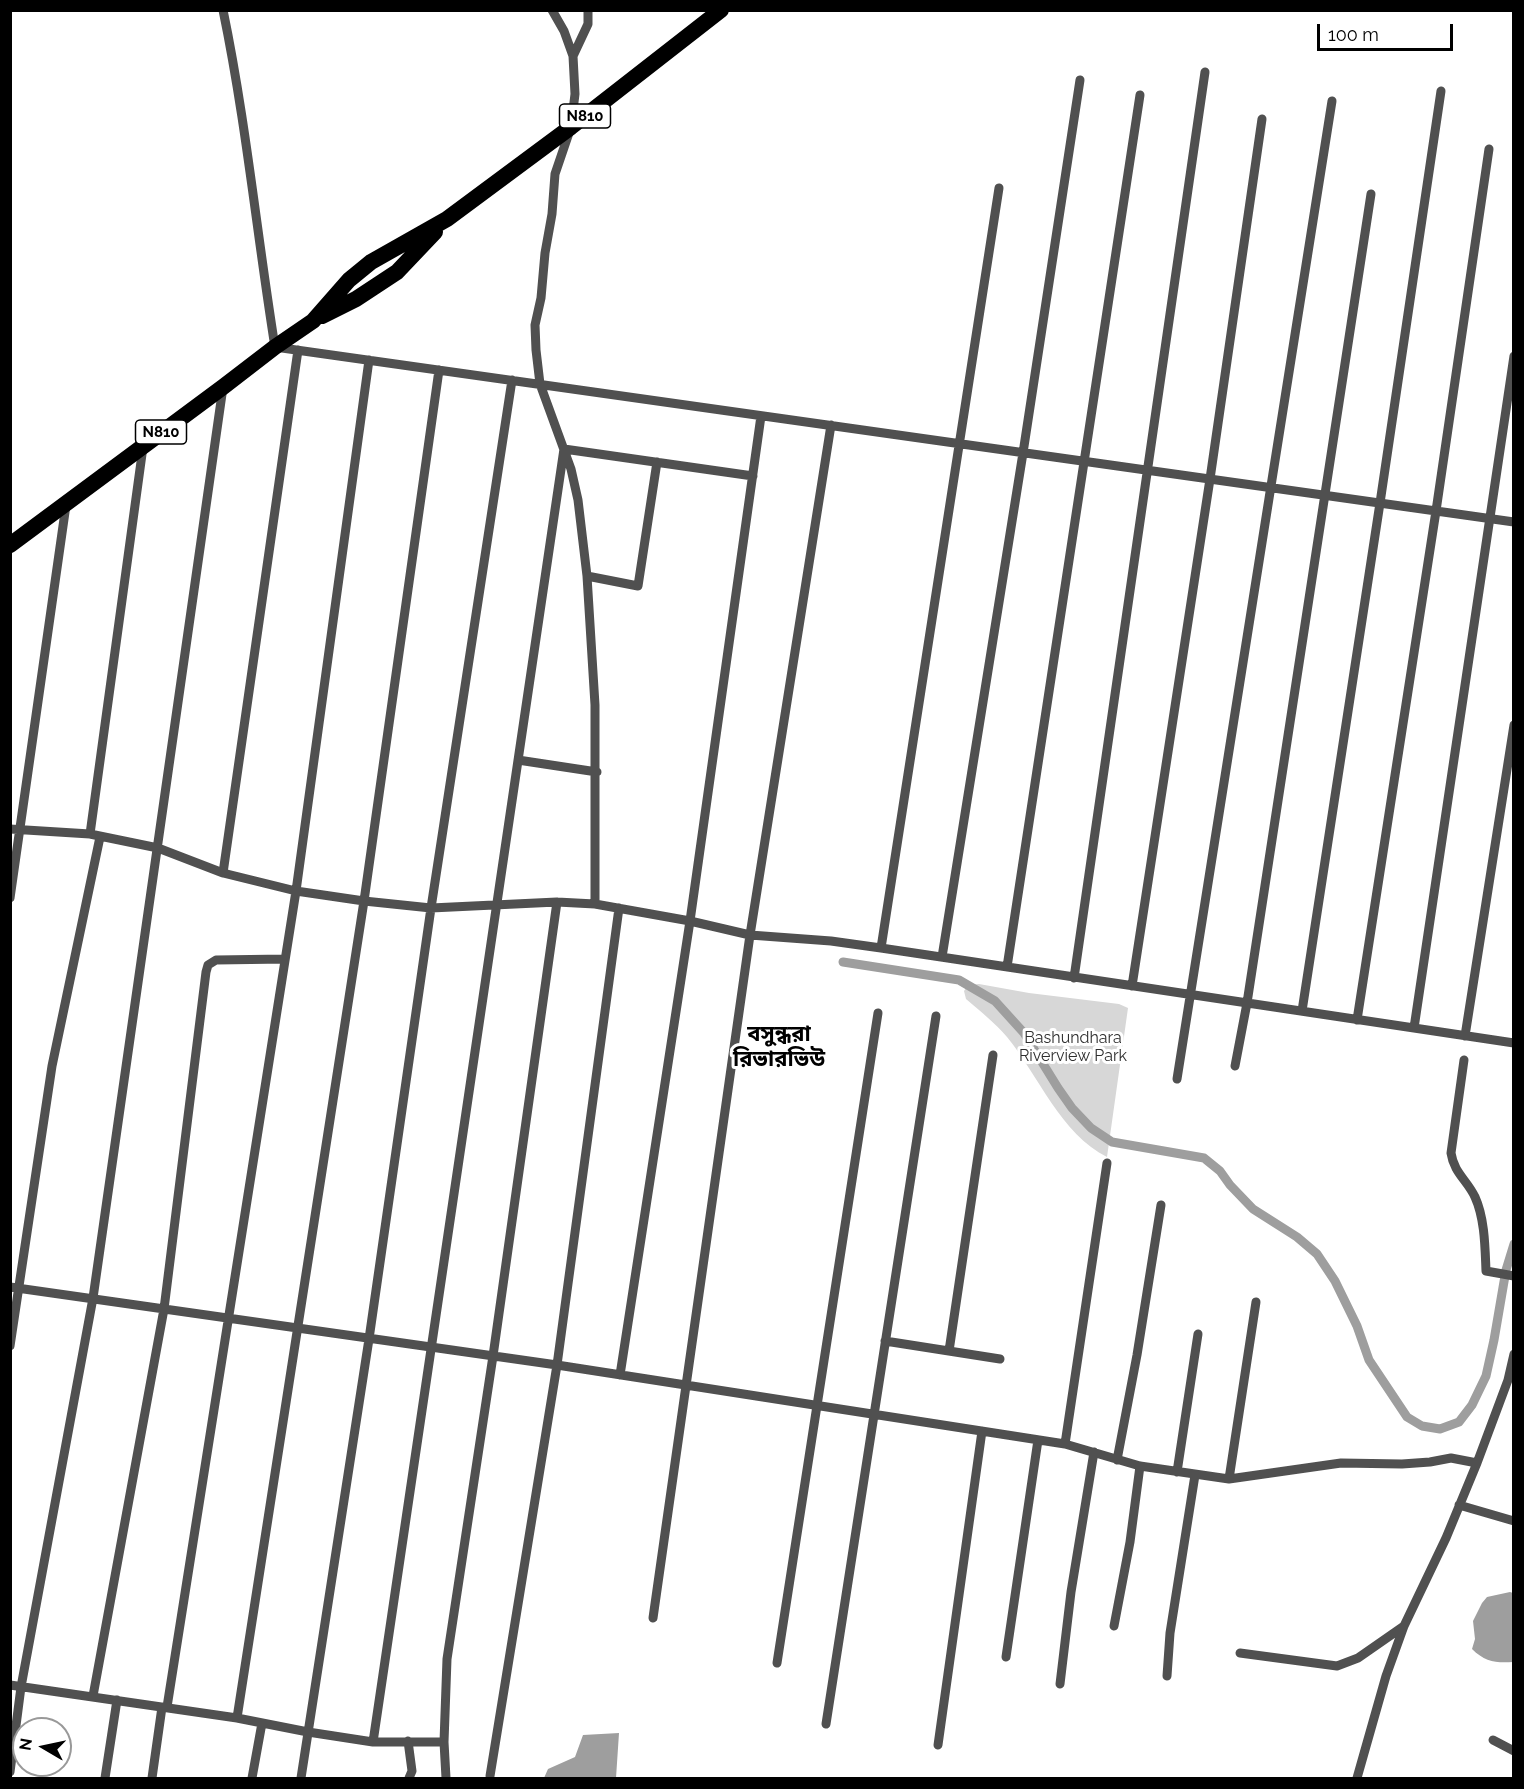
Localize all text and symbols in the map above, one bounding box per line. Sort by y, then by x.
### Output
scale bar [1320,12,1456,50]
text: 100 m [1328,24,1379,45]
road number: N810 [560,104,610,128]
road number: N810 [136,420,186,444]
district label: বসুন্ধরা রিভারভিউ [733,1021,825,1072]
park label: Bashundhara Riverview Park [1019,1028,1127,1066]
north arrow [12,1717,72,1777]
text: N [15,1737,36,1752]

